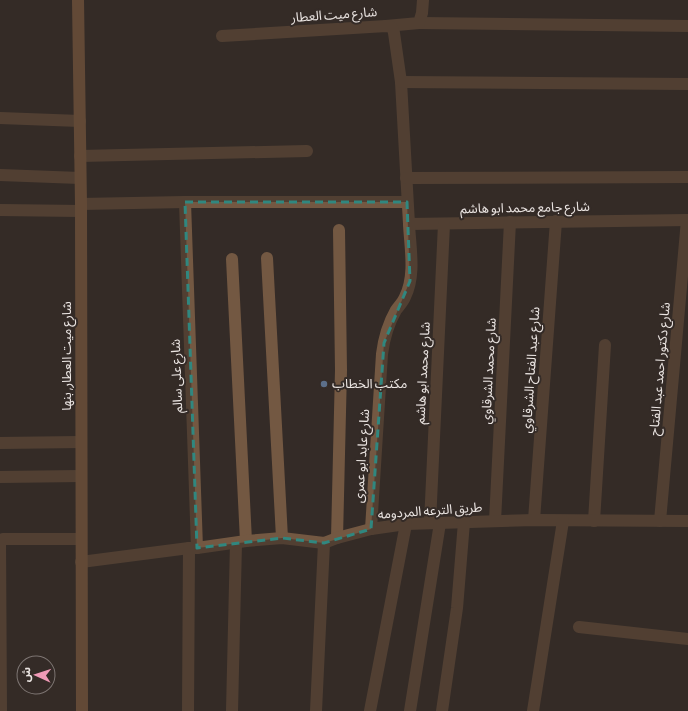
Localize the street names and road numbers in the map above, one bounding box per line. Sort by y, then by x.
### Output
street label: شارع ميت العطار [289,4,378,28]
street label: شارع جامع محمد ابو هاشم [460,199,590,219]
street label: شارع ميت العطار, بنها [59,301,77,411]
street label: شارع دكتور احمد عبد الفتاح [646,302,676,437]
street label: شارع عبد الفتاح الشرقاوي [519,306,545,434]
street label: شارع محمد الشرقاوي [478,317,502,425]
street label: شارع محمد ابو هاشم [412,321,436,425]
street label: شارع على سالم [168,339,188,413]
street label: شارع عابد ابو عمرى [351,409,375,504]
street label: طريق الترعه المردومه [377,499,483,523]

